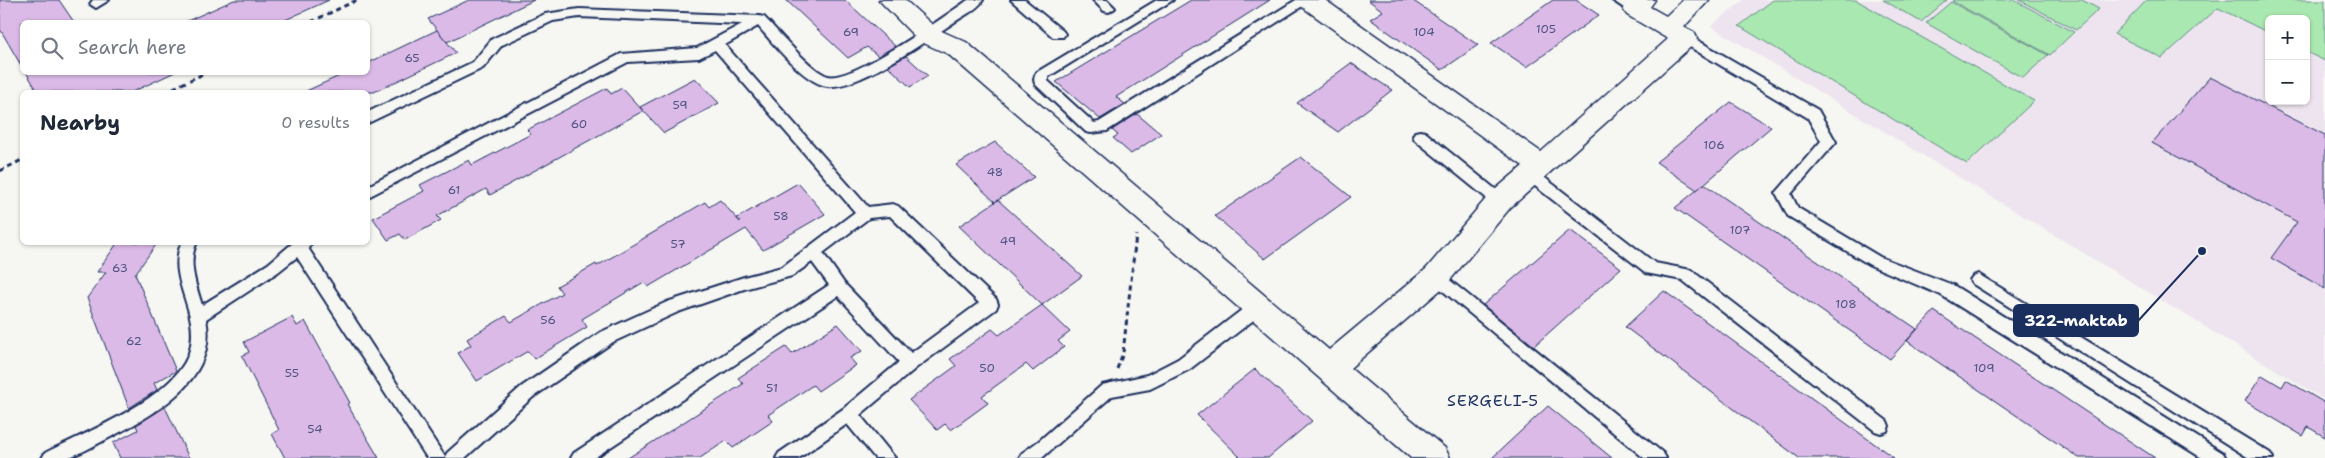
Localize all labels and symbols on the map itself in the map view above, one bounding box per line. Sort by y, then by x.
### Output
house number: 105 [1536,21,1556,37]
house number: 69 [843,24,859,40]
house number: 104 [1413,24,1435,40]
house number: 65 [404,50,420,66]
house number: 59 [672,97,688,113]
house number: 60 [571,116,587,132]
house number: 106 [1703,137,1725,153]
house number: 48 [987,164,1003,180]
house number: 61 [448,182,460,198]
house number: 58 [773,208,789,224]
house number: 107 [1730,222,1750,238]
house number: 49 [1000,233,1016,249]
house number: 57 [670,236,686,252]
house number: 63 [112,260,128,276]
house number: 108 [1835,296,1857,312]
callout: 322-maktab [2014,305,2138,336]
text: 322-maktab [2024,310,2128,331]
house number: 56 [540,312,556,328]
house number: 62 [126,333,142,349]
house number: 50 [979,360,995,376]
house number: 109 [1973,360,1995,376]
house number: 55 [285,365,299,381]
house number: 51 [766,380,778,396]
district label: SERGELI-5 [1447,390,1539,411]
house number: 54 [307,421,323,437]

